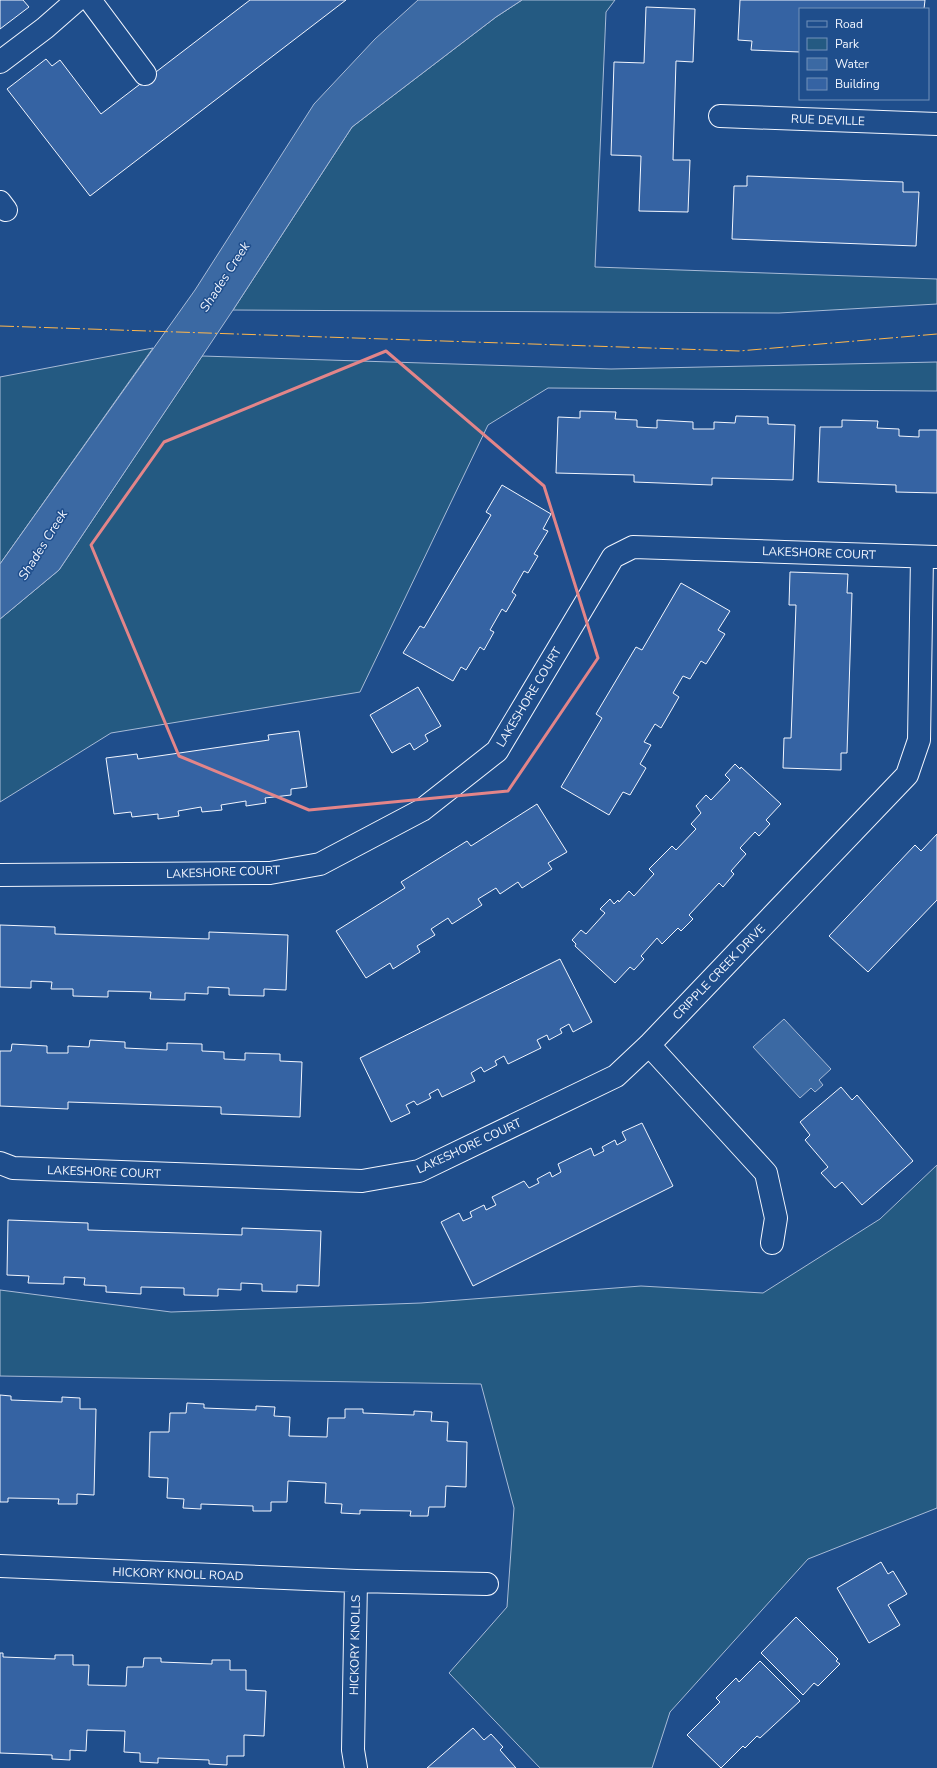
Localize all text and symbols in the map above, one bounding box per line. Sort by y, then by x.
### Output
legend [799,8,929,100]
text: Road [835,16,863,32]
text: Park [835,36,860,52]
text: Water [835,56,869,72]
text: Building [835,76,880,92]
street label: RUE DEVILLE [791,111,865,129]
water label: Shades Creek [196,238,255,315]
water label: Shades Creek [14,506,72,584]
street label: LAKESHORE COURT [762,543,877,563]
street label: LAKESHORE COURT [493,643,566,750]
street label: LAKESHORE COURT [166,862,281,882]
street label: CRIPPLE CREEK DRIVE [669,921,769,1023]
street label: LAKESHORE COURT [414,1114,525,1177]
street label: LAKESHORE COURT [47,1162,162,1182]
street label: HICKORY KNOLL ROAD [112,1564,244,1584]
street label: HICKORY KNOLLS [346,1595,364,1695]

